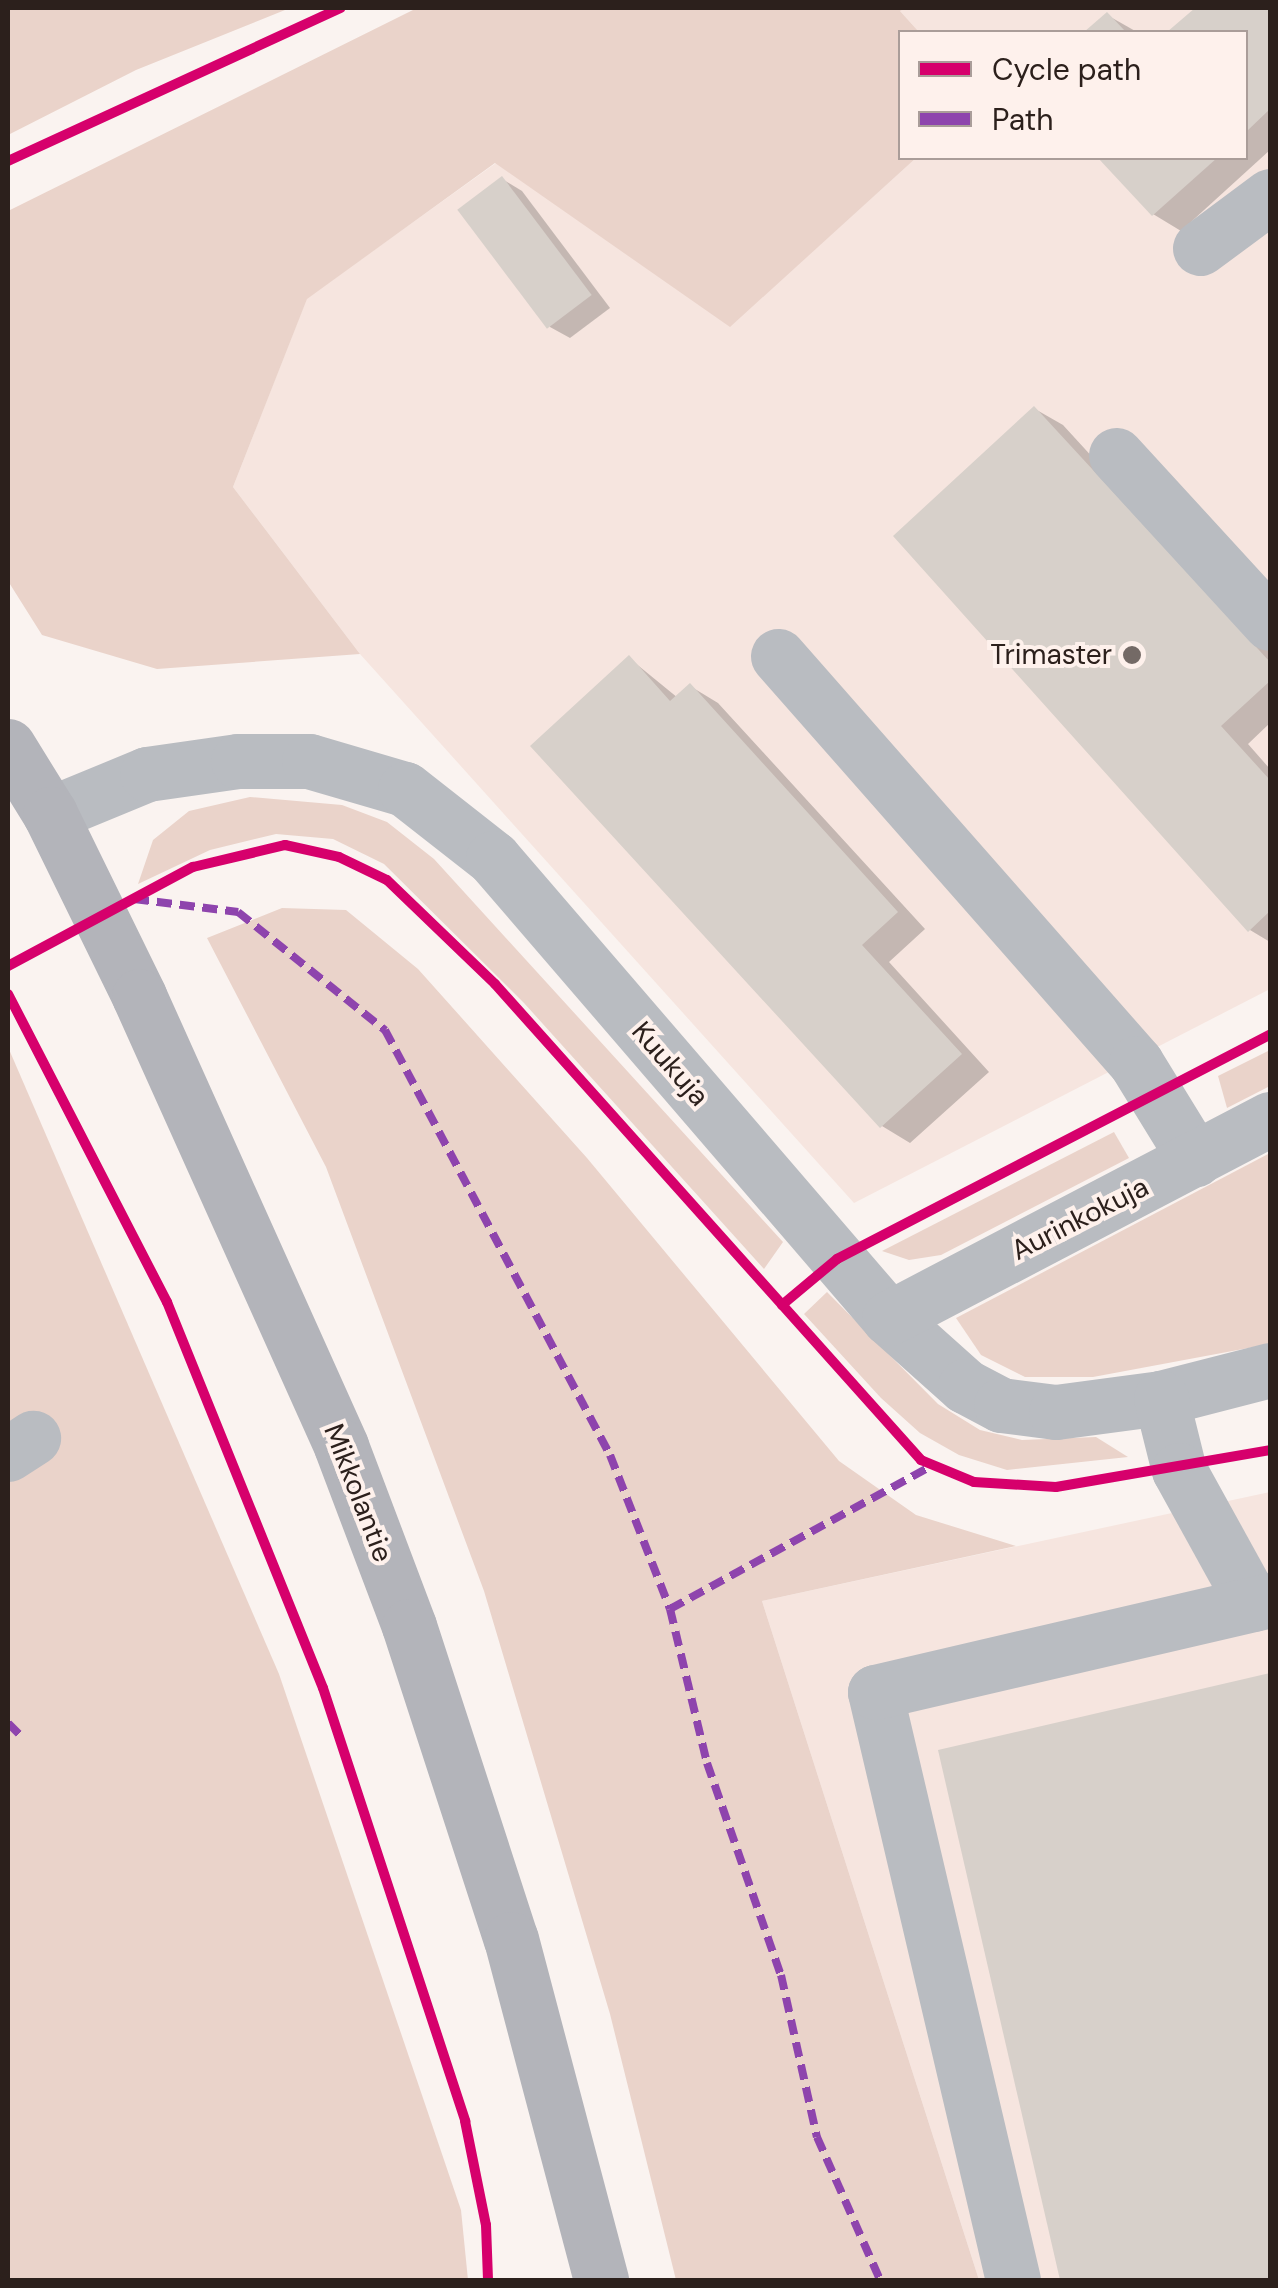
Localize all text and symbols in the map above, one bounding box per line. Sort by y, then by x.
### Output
legend [898,30,1248,160]
text: Cycle path [992,50,1141,89]
text: Path [992,100,1054,139]
place label: Trimaster [990,638,1112,672]
marker: Trimaster [1121,644,1143,666]
street label: Kuukuja [624,1015,716,1113]
street label: Aurinkokuja [1006,1170,1154,1268]
street label: Mikkolantie [316,1419,400,1567]

